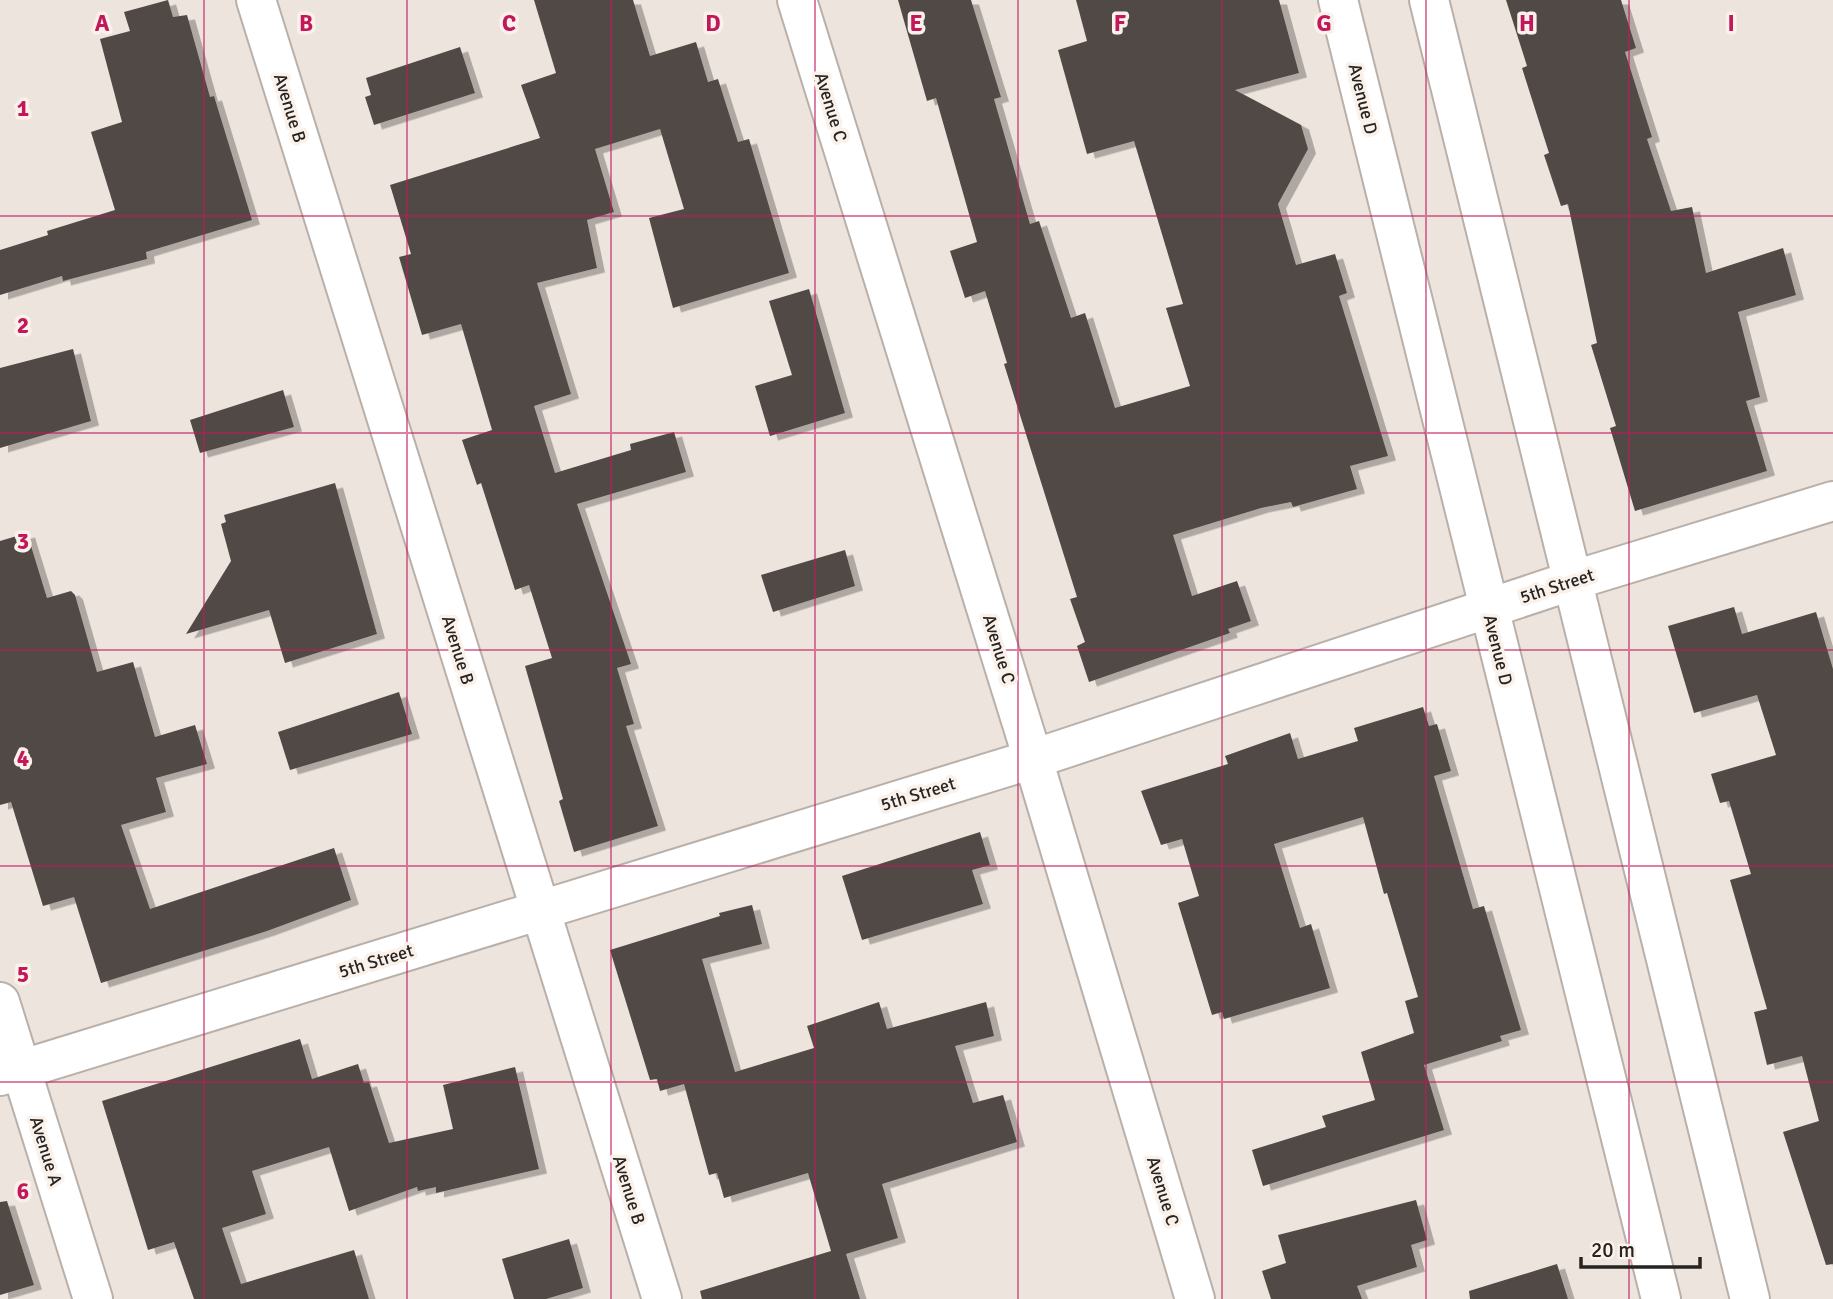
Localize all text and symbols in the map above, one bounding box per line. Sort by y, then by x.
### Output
text: A [95,9,110,38]
text: B [299,9,313,38]
text: C [502,9,516,38]
text: D [705,9,721,38]
text: E [909,9,923,38]
text: F [1114,9,1126,38]
text: G [1316,9,1332,38]
text: H [1519,9,1535,38]
text: I [1727,9,1735,38]
street label: Avenue D [1344,61,1382,137]
street label: Avenue C [810,70,852,144]
street label: Avenue B [269,71,311,145]
text: 1 [17,94,29,123]
text: 2 [17,311,29,340]
text: 3 [17,527,29,556]
street label: 5th Street [1517,564,1597,608]
street label: Avenue C [978,612,1020,686]
street label: Avenue D [1479,612,1517,688]
street label: Avenue B [437,613,479,687]
text: 4 [17,744,29,773]
street label: 5th Street [878,772,958,816]
street label: 5th Street [336,939,416,983]
text: 5 [17,960,29,989]
street label: Avenue A [25,1114,67,1188]
street label: Avenue B [608,1153,650,1227]
street label: Avenue C [1142,1154,1184,1228]
text: 6 [17,1177,29,1206]
scale bar [1581,1226,1700,1270]
text: 20 m [1591,1237,1635,1263]

